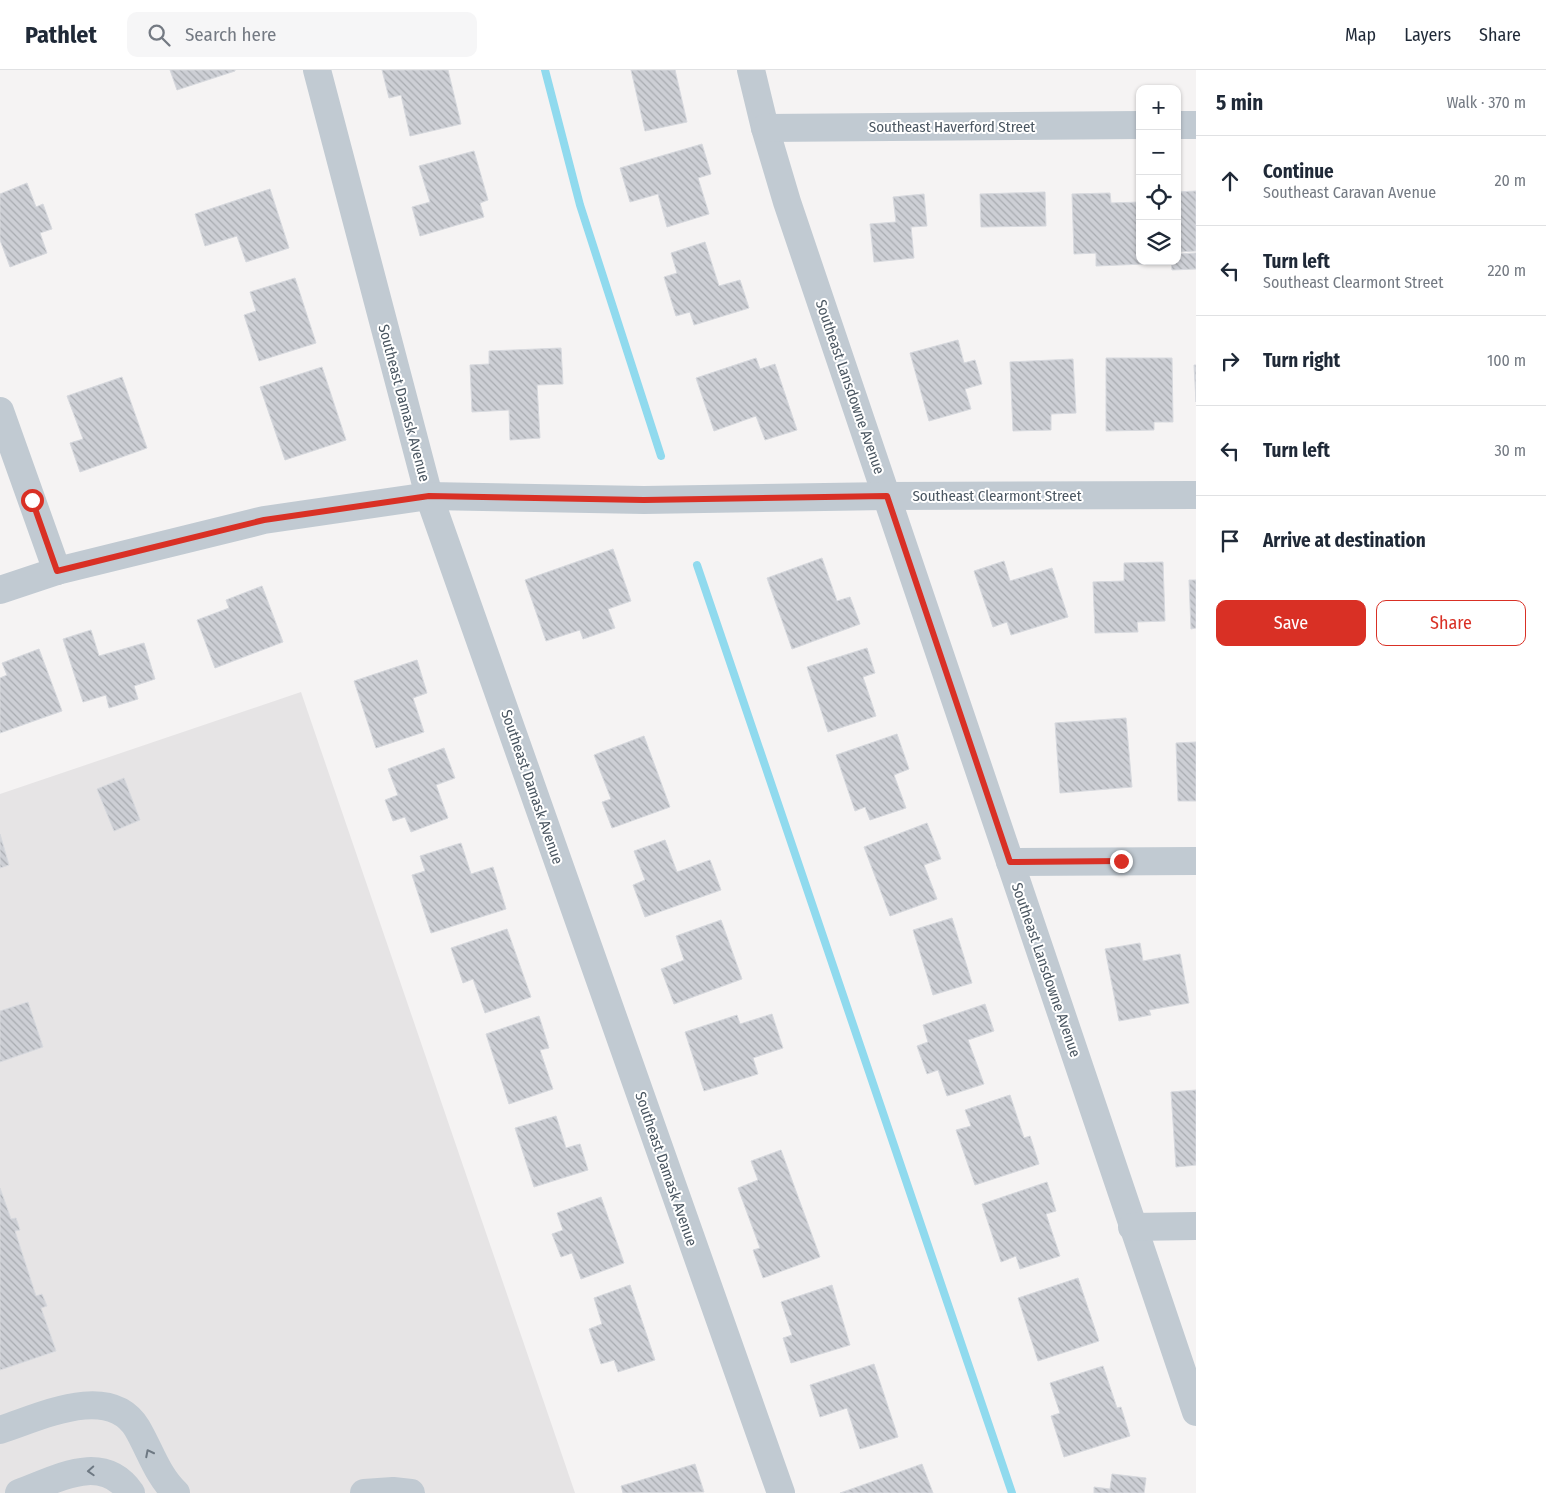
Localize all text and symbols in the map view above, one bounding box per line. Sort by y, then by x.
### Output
search box [127,12,477,57]
text: Pathlet [25,21,97,49]
icon: search [145,21,173,49]
text: Search here [185,23,276,46]
text: Map [1345,24,1376,46]
text: Layers [1404,24,1451,46]
text: Share [1479,24,1521,46]
map controls [1136,85,1181,265]
button: + [1136,85,1181,130]
text: 5 min [1216,90,1263,116]
text: Walk · 370 m [1446,93,1526,112]
street label: Southeast Haverford Street [869,118,1035,136]
button: − [1136,130,1181,175]
text: Continue [1263,160,1334,183]
icon: ahead [1216,167,1244,195]
text: 20 m [1495,171,1526,190]
button: locate [1136,175,1181,220]
text: Southeast Caravan Avenue [1263,183,1436,202]
button: layers [1136,220,1181,265]
text: Turn left [1263,250,1330,273]
icon: left [1216,257,1244,285]
text: 220 m [1487,261,1526,280]
text: Southeast Clearmont Street [1263,273,1443,292]
street label: Southeast Lansdowne Avenue [812,297,888,477]
street label: Southeast Damask Avenue [374,322,434,484]
icon: right [1216,347,1244,375]
text: Turn right [1263,349,1340,372]
text: 100 m [1487,351,1526,370]
icon: left [1216,437,1244,465]
text: Turn left [1263,439,1330,462]
text: 30 m [1494,441,1526,460]
street label: Southeast Clearmont Street [912,487,1082,505]
route start [21,489,44,512]
icon: arrive [1216,527,1244,555]
text: Arrive at destination [1263,529,1426,552]
button: Save [1216,600,1366,646]
button: Share [1376,600,1526,646]
street label: Southeast Damask Avenue [497,707,567,867]
route end [1110,850,1133,873]
street label: Southeast Lansdowne Avenue [1008,880,1084,1060]
street label: Southeast Damask Avenue [631,1089,701,1249]
one-way arrow [145,1449,156,1458]
one-way arrow [86,1466,94,1477]

